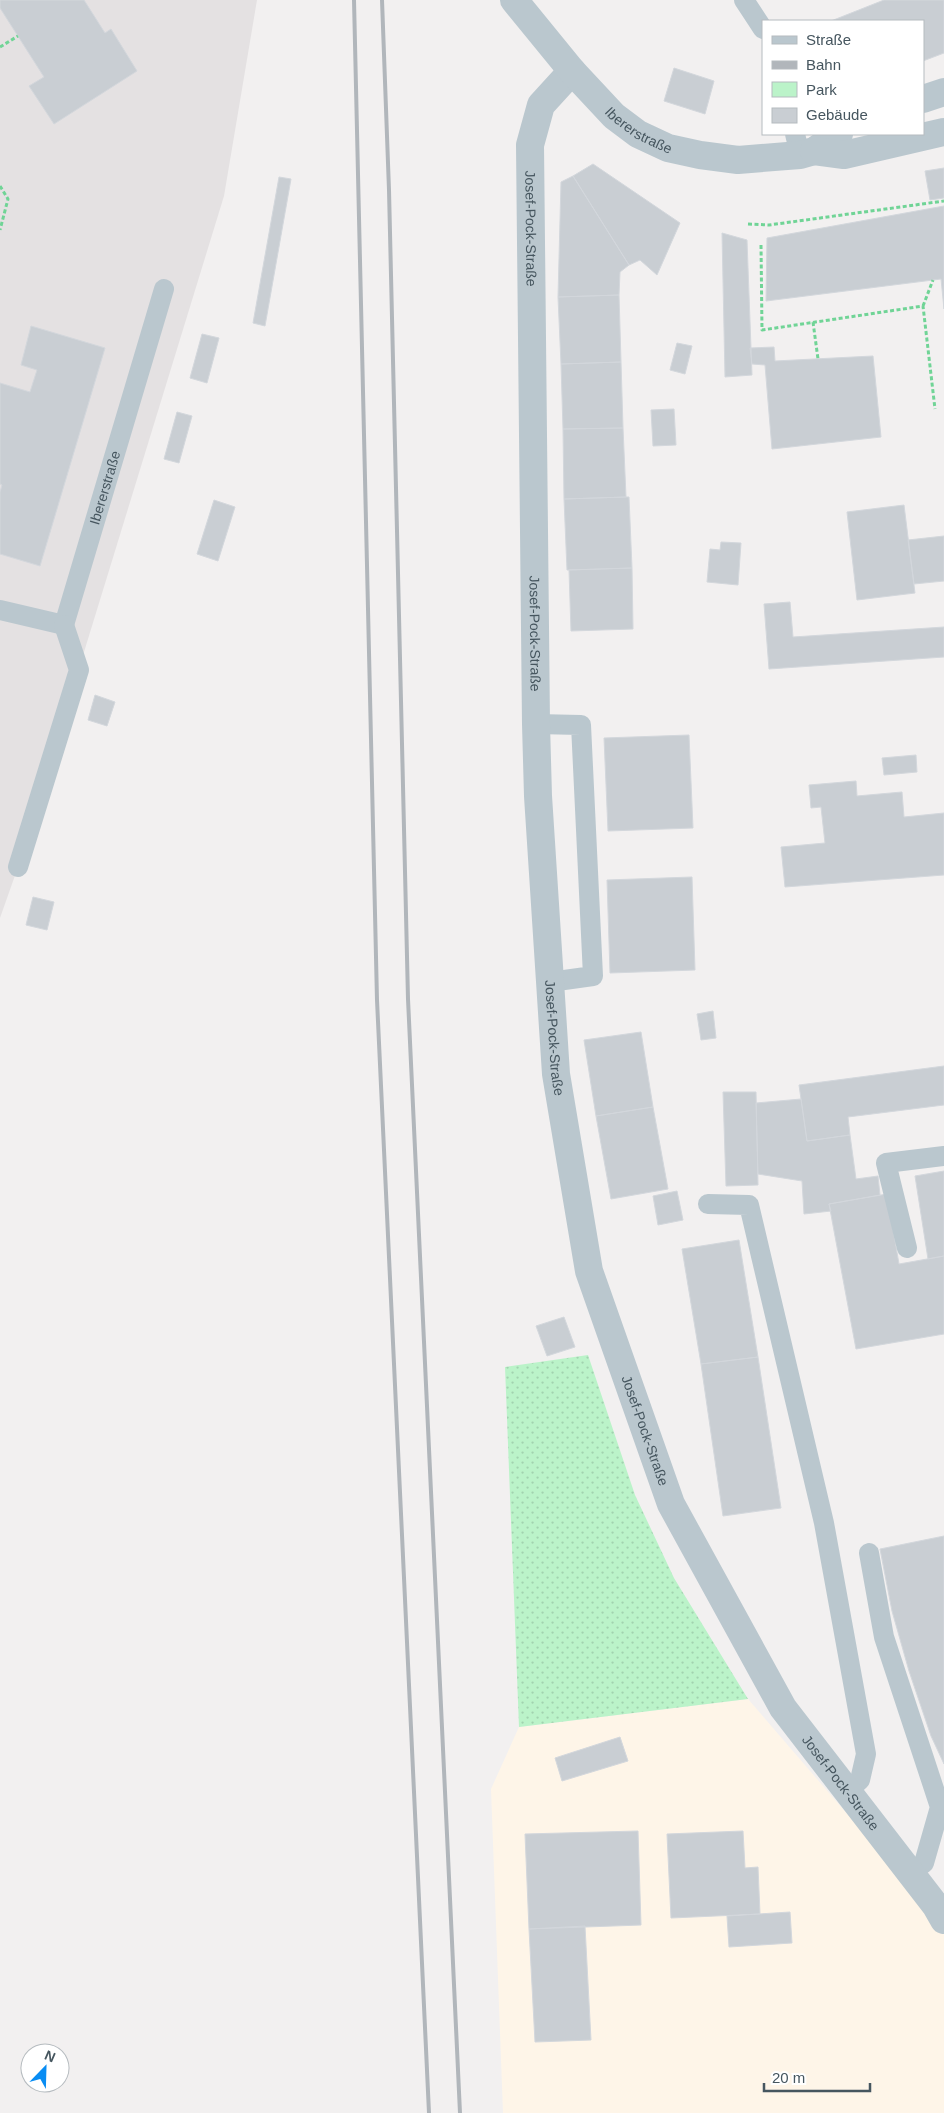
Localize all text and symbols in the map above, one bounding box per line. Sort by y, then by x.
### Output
legend [762,20,924,135]
text: Straße [806,31,851,48]
text: Bahn [806,56,841,73]
text: Park [806,81,837,98]
street label: Ibererstraße [602,104,675,157]
text: Gebäude [806,106,868,123]
street label: Josef-Pock-Straße [522,170,539,287]
street label: Ibererstraße [86,449,123,527]
street label: Josef-Pock-Straße [526,575,544,692]
street label: Josef-Pock-Straße [542,980,568,1097]
street label: Josef-Pock-Straße [618,1373,672,1488]
street label: Josef-Pock-Straße [799,1732,883,1834]
north arrow [20,2043,70,2093]
text: N [42,2047,58,2065]
scale bar [764,2060,870,2092]
text: 20 m [772,2069,805,2086]

